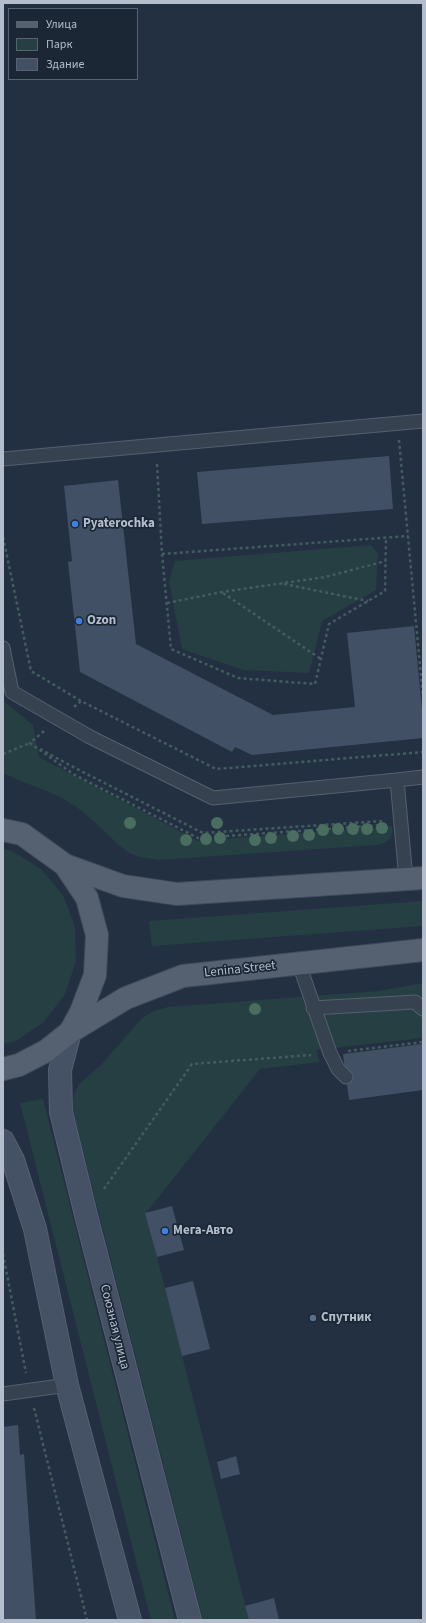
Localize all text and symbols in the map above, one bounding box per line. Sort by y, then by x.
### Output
legend [8,8,138,80]
text: Улица [46,16,77,33]
text: Парк [46,36,72,53]
text: Здание [46,56,85,73]
place label: Pyaterochka [83,516,155,532]
marker: Pyaterochka [70,519,80,529]
place label: Ozon [87,613,116,629]
marker: Ozon [74,616,84,626]
street label: Lenina Street [204,958,276,982]
place label: Мега-Авто [173,1223,233,1239]
marker: Мега-Авто [160,1226,170,1236]
street label: Союзная улица [96,1283,132,1371]
place label: Спутник [321,1310,371,1326]
marker: Спутник [308,1313,318,1323]

